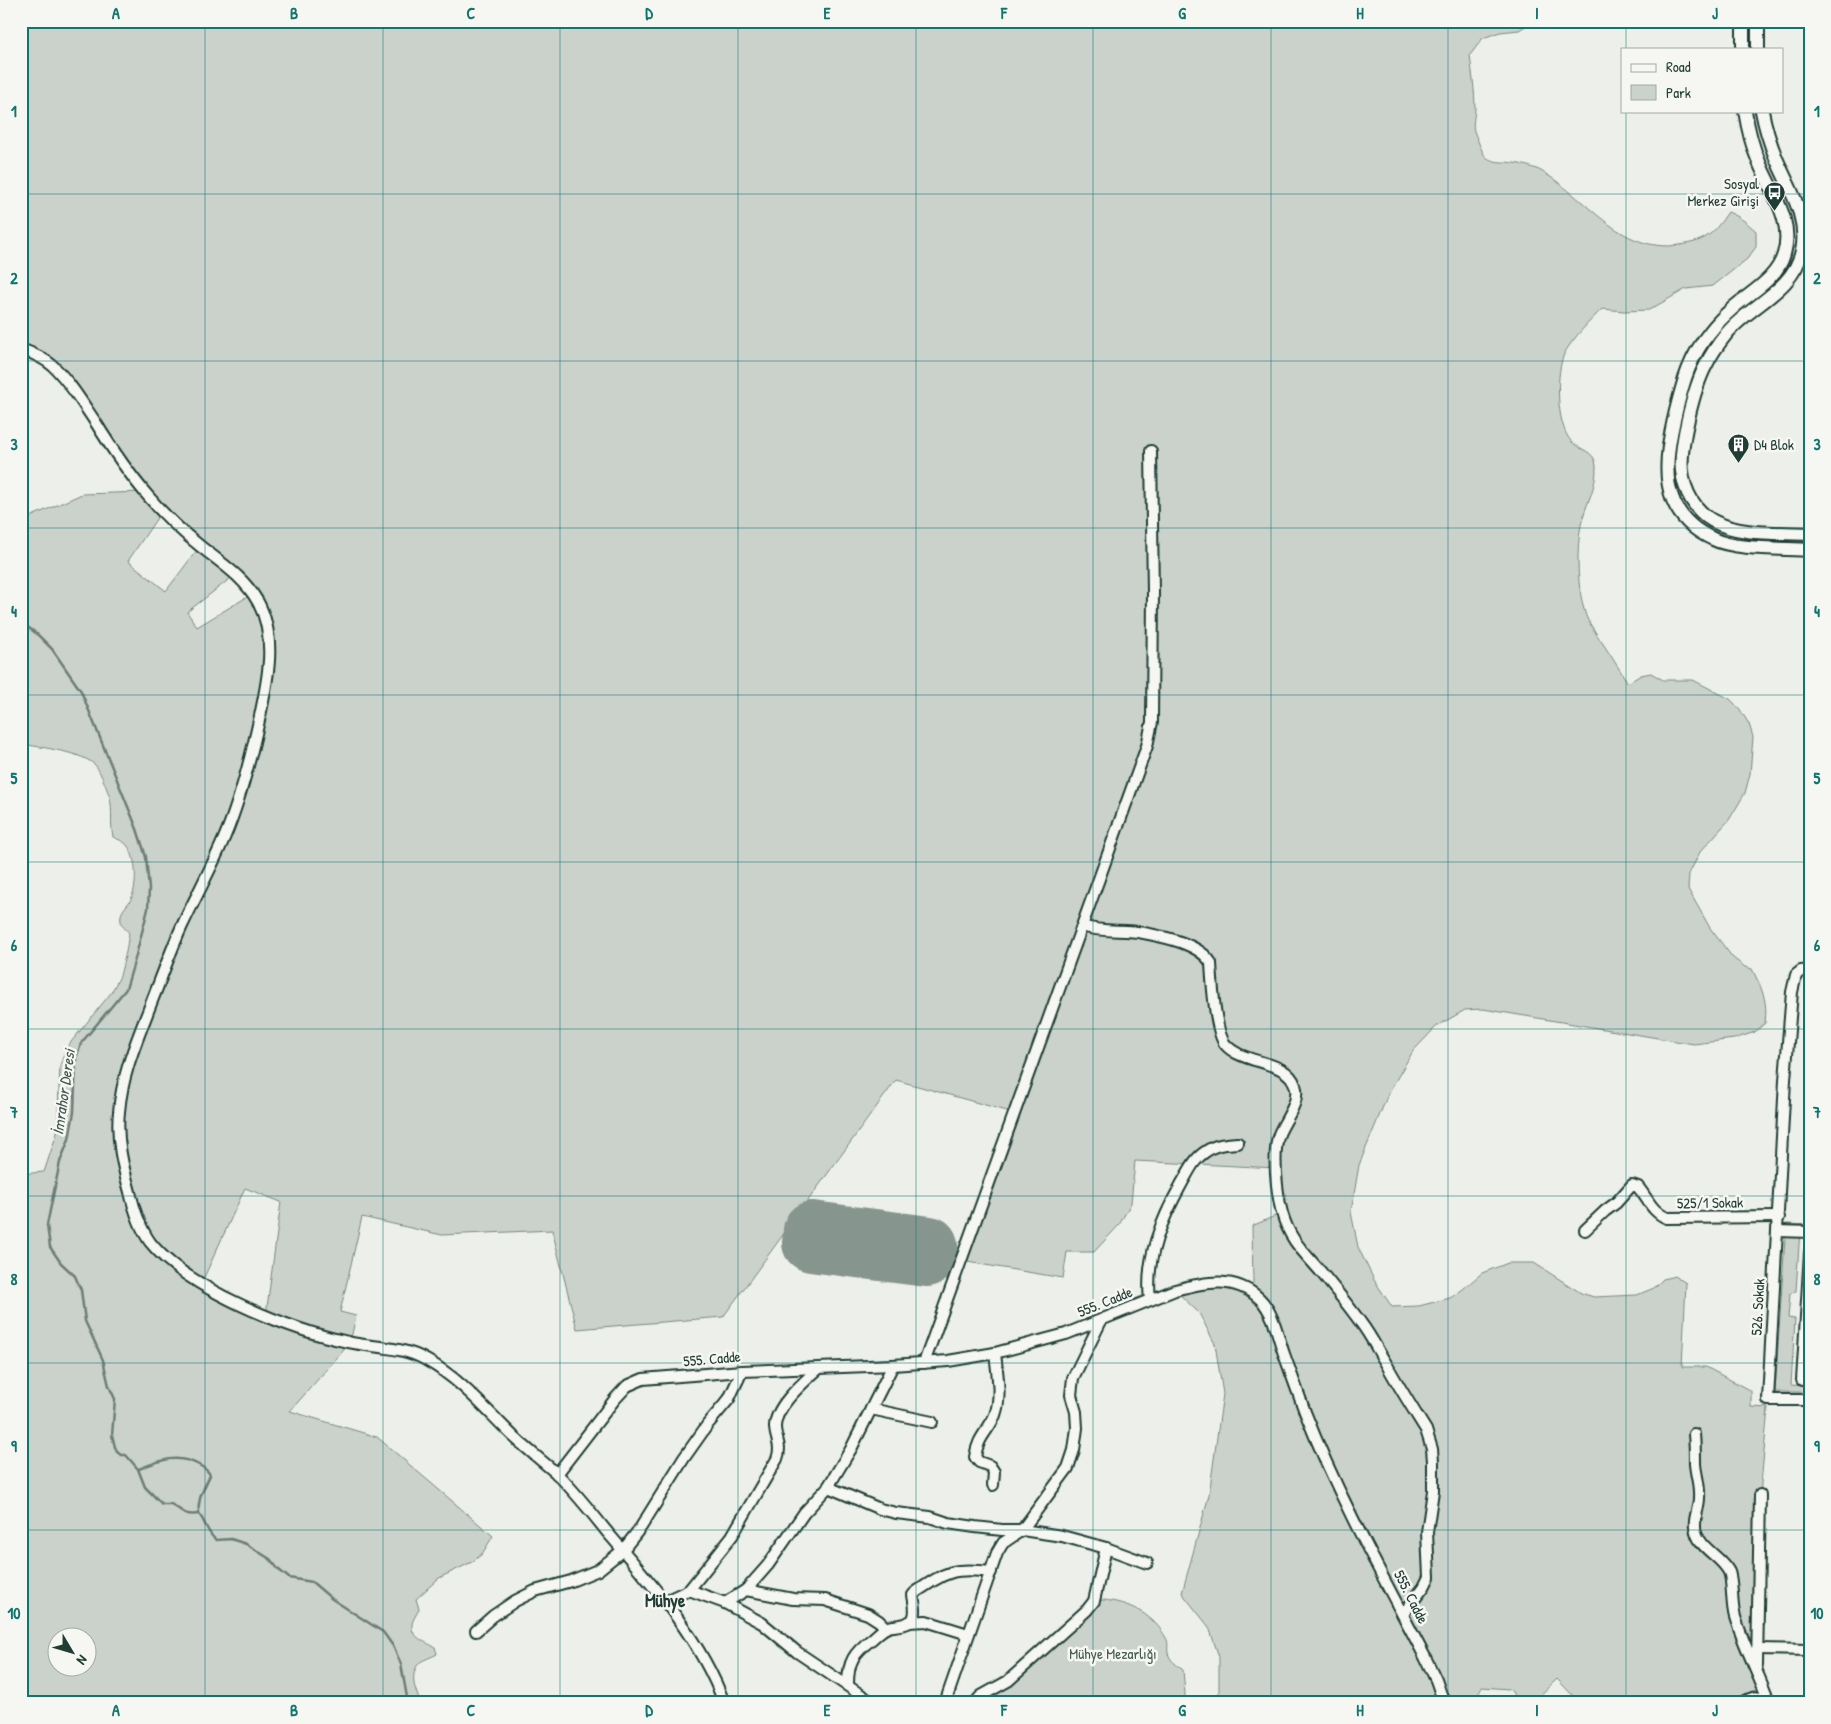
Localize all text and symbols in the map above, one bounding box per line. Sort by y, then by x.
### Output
text: A [112,2,120,24]
text: B [290,2,298,24]
text: C [467,2,476,24]
text: D [645,2,653,24]
text: E [823,2,831,24]
text: F [1000,2,1008,24]
text: G [1178,2,1186,24]
text: H [1356,2,1364,24]
text: I [1535,2,1539,24]
text: J [1712,2,1718,24]
legend [1621,48,1784,112]
text: Road [1666,56,1691,77]
text: Park [1666,82,1691,103]
text: 1 [11,100,17,122]
text: 1 [1814,100,1820,122]
place label: Sosyal Merkez Girişi [1687,173,1759,211]
bus stop icon: Sosyal Merkez Girişi [1763,181,1787,212]
text: 2 [10,267,18,289]
text: 2 [1813,267,1821,289]
text: 3 [10,433,18,455]
building icon: D4 Blok [1726,433,1750,464]
text: 3 [1813,433,1821,455]
place label: D4 Blok [1754,434,1794,455]
text: 4 [11,600,17,622]
text: 4 [1814,600,1820,622]
text: 5 [11,767,18,789]
text: 5 [1814,767,1821,789]
text: 6 [11,934,18,956]
text: 6 [1814,934,1821,956]
water label: İmrahor Deresi [46,1046,80,1136]
text: 7 [9,1101,18,1123]
text: 7 [1812,1101,1821,1123]
street label: 525/1 Sokak [1677,1191,1743,1214]
text: 8 [11,1268,18,1290]
text: 8 [1814,1268,1821,1290]
street label: 526. Sokak [1746,1278,1769,1336]
street label: 555. Cadde [1074,1281,1135,1322]
street label: 555. Cadde [682,1346,742,1371]
text: 9 [11,1435,17,1457]
text: 9 [1814,1435,1820,1457]
street label: 555. Cadde [1389,1566,1434,1627]
district label: Mühye [645,1588,686,1614]
text: 10 [8,1602,20,1624]
text: 10 [1811,1602,1823,1624]
north arrow [48,1626,98,1676]
park label: Mühye Mezarlığı [1069,1643,1157,1664]
text: N [73,1652,92,1670]
text: A [112,1699,120,1721]
text: B [290,1699,298,1721]
text: C [467,1699,476,1721]
text: D [645,1699,653,1721]
text: E [823,1699,831,1721]
text: F [1000,1699,1008,1721]
text: G [1178,1699,1186,1721]
text: H [1356,1699,1364,1721]
text: I [1535,1699,1539,1721]
text: J [1712,1699,1718,1721]

